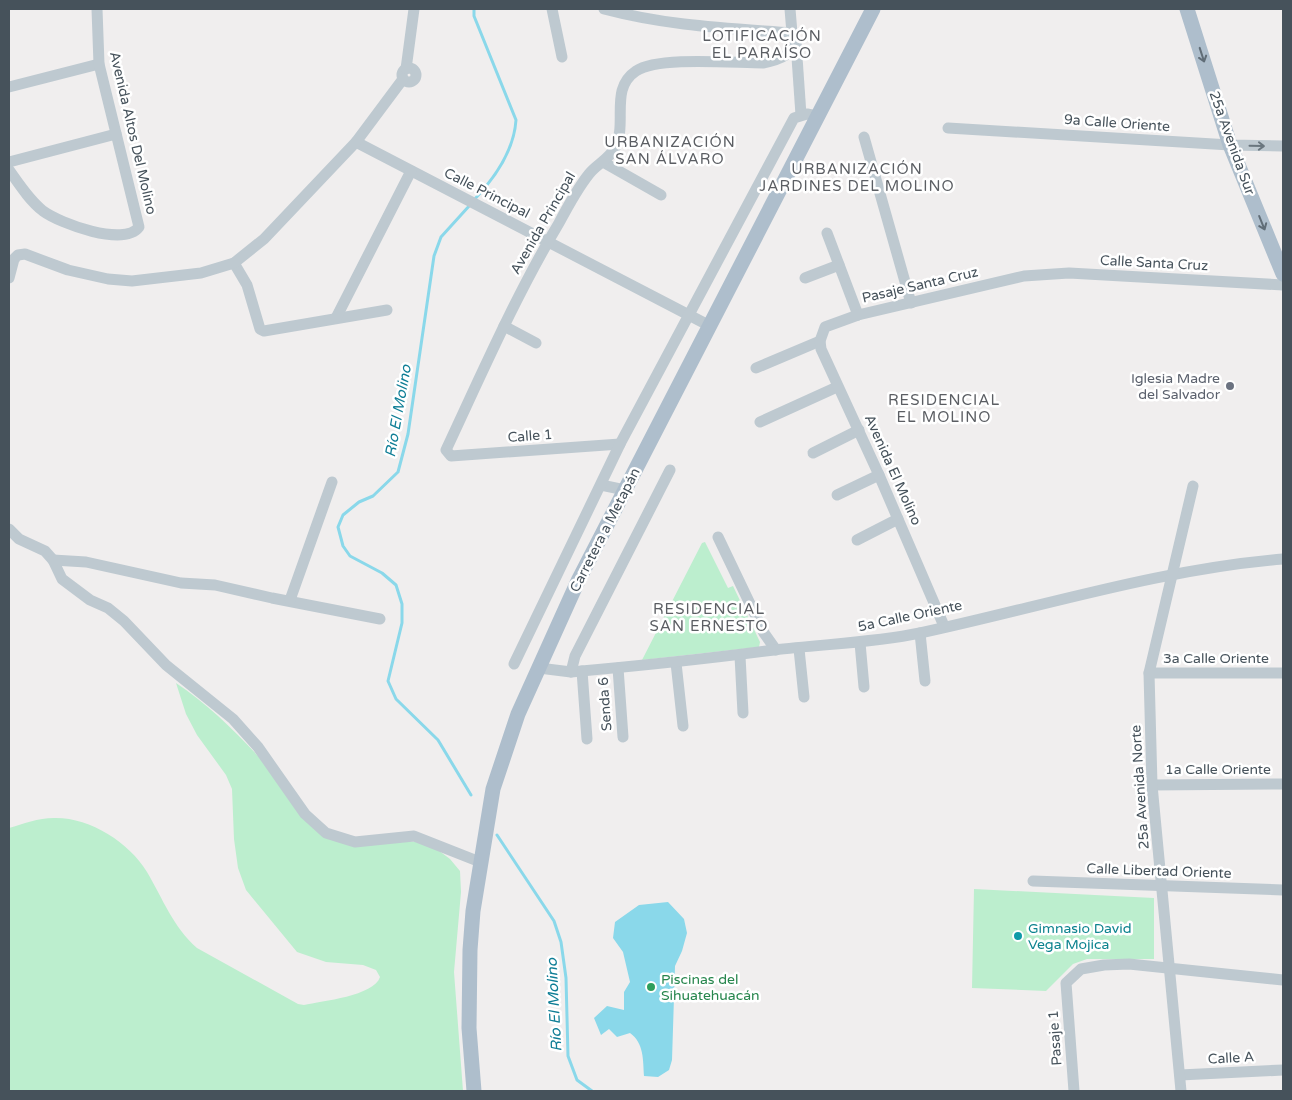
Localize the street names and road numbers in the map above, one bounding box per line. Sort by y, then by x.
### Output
street label: Avenida Altos Del Molino [106,50,160,216]
street label: 25a Avenida Sur [1205,89,1259,198]
street label: 9a Calle Oriente [1064,111,1171,135]
street label: Calle Principal [441,164,533,222]
street label: Avenida Principal [507,169,579,277]
street label: Calle Santa Cruz [1099,252,1209,274]
street label: Pasaje Santa Cruz [860,263,980,307]
street label: Avenida El Molino [861,412,925,528]
street label: Calle 1 [507,426,553,446]
street label: Carretera a Metapán [566,465,644,595]
street label: 5a Calle Oriente [856,597,964,635]
street label: 3a Calle Oriente [1163,650,1269,667]
street label: Senda 6 [595,676,615,732]
street label: 25a Avenida Norte [1127,724,1153,850]
street label: 1a Calle Oriente [1165,761,1271,778]
street label: Calle Libertad Oriente [1086,860,1232,882]
street label: Pasaje 1 [1045,1010,1065,1066]
street label: Calle A [1207,1048,1255,1068]

